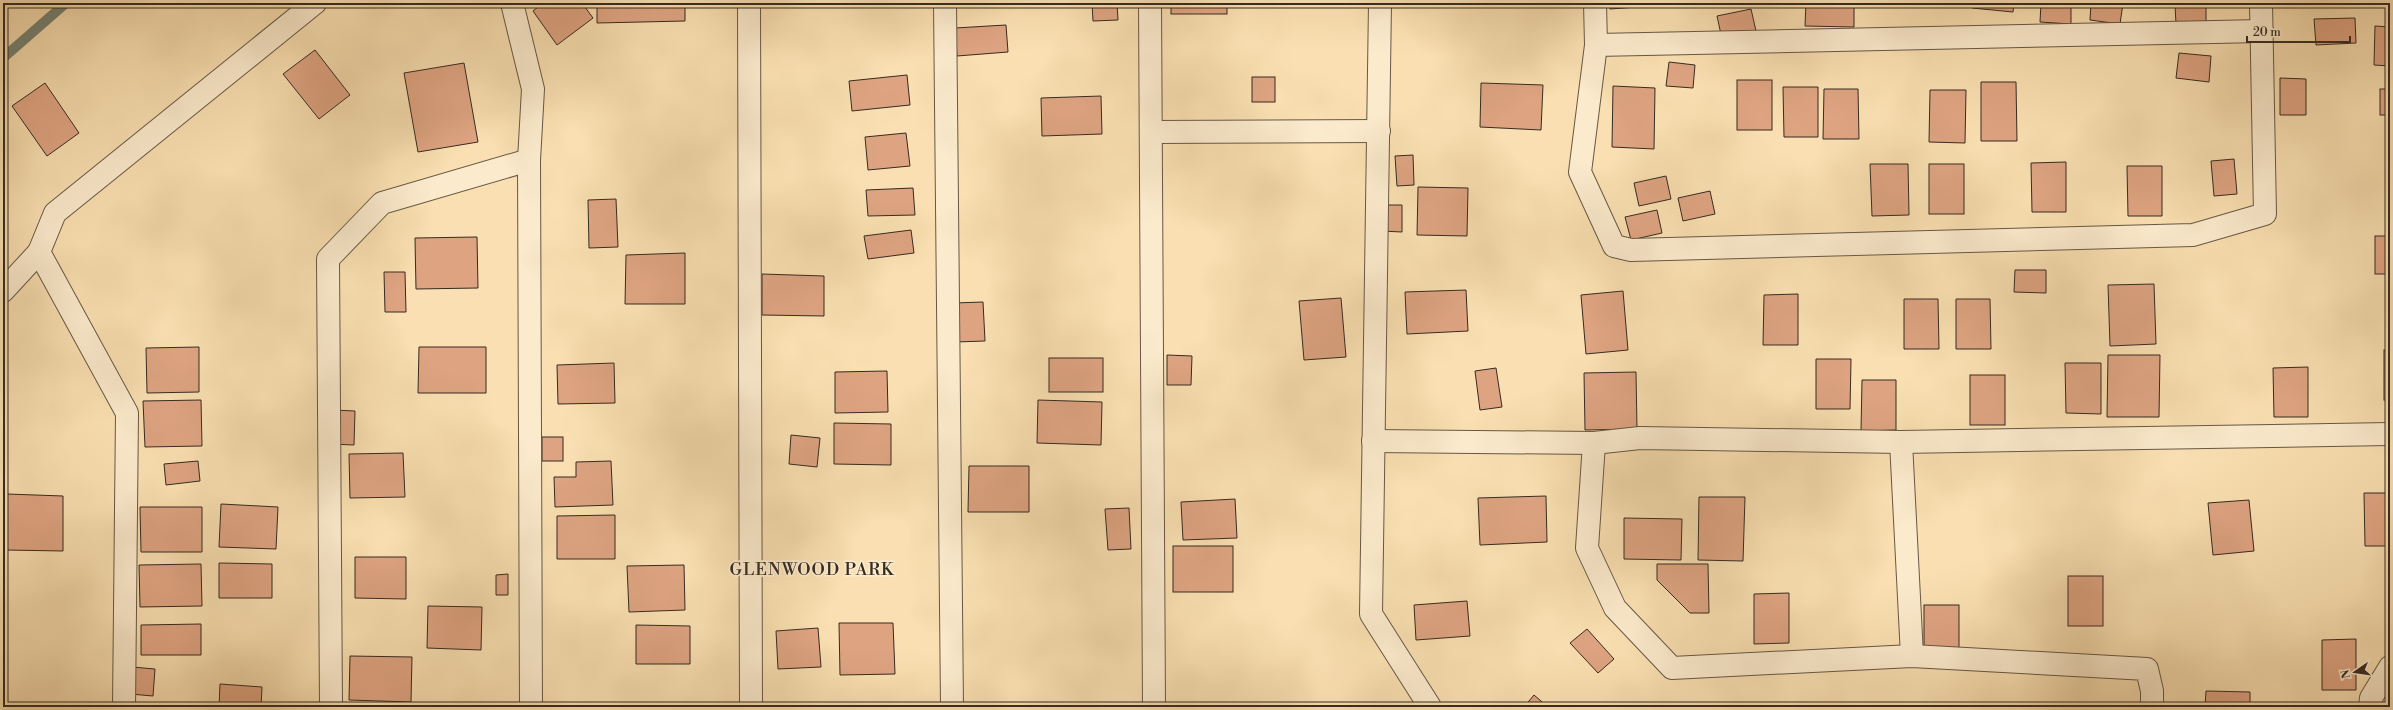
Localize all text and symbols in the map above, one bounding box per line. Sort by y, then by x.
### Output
scale bar [2247,18,2350,44]
text: 20 m [2253,25,2281,40]
district label: GLENWOOD PARK [730,559,895,581]
north arrow [2335,652,2375,692]
text: N [2338,668,2354,680]

